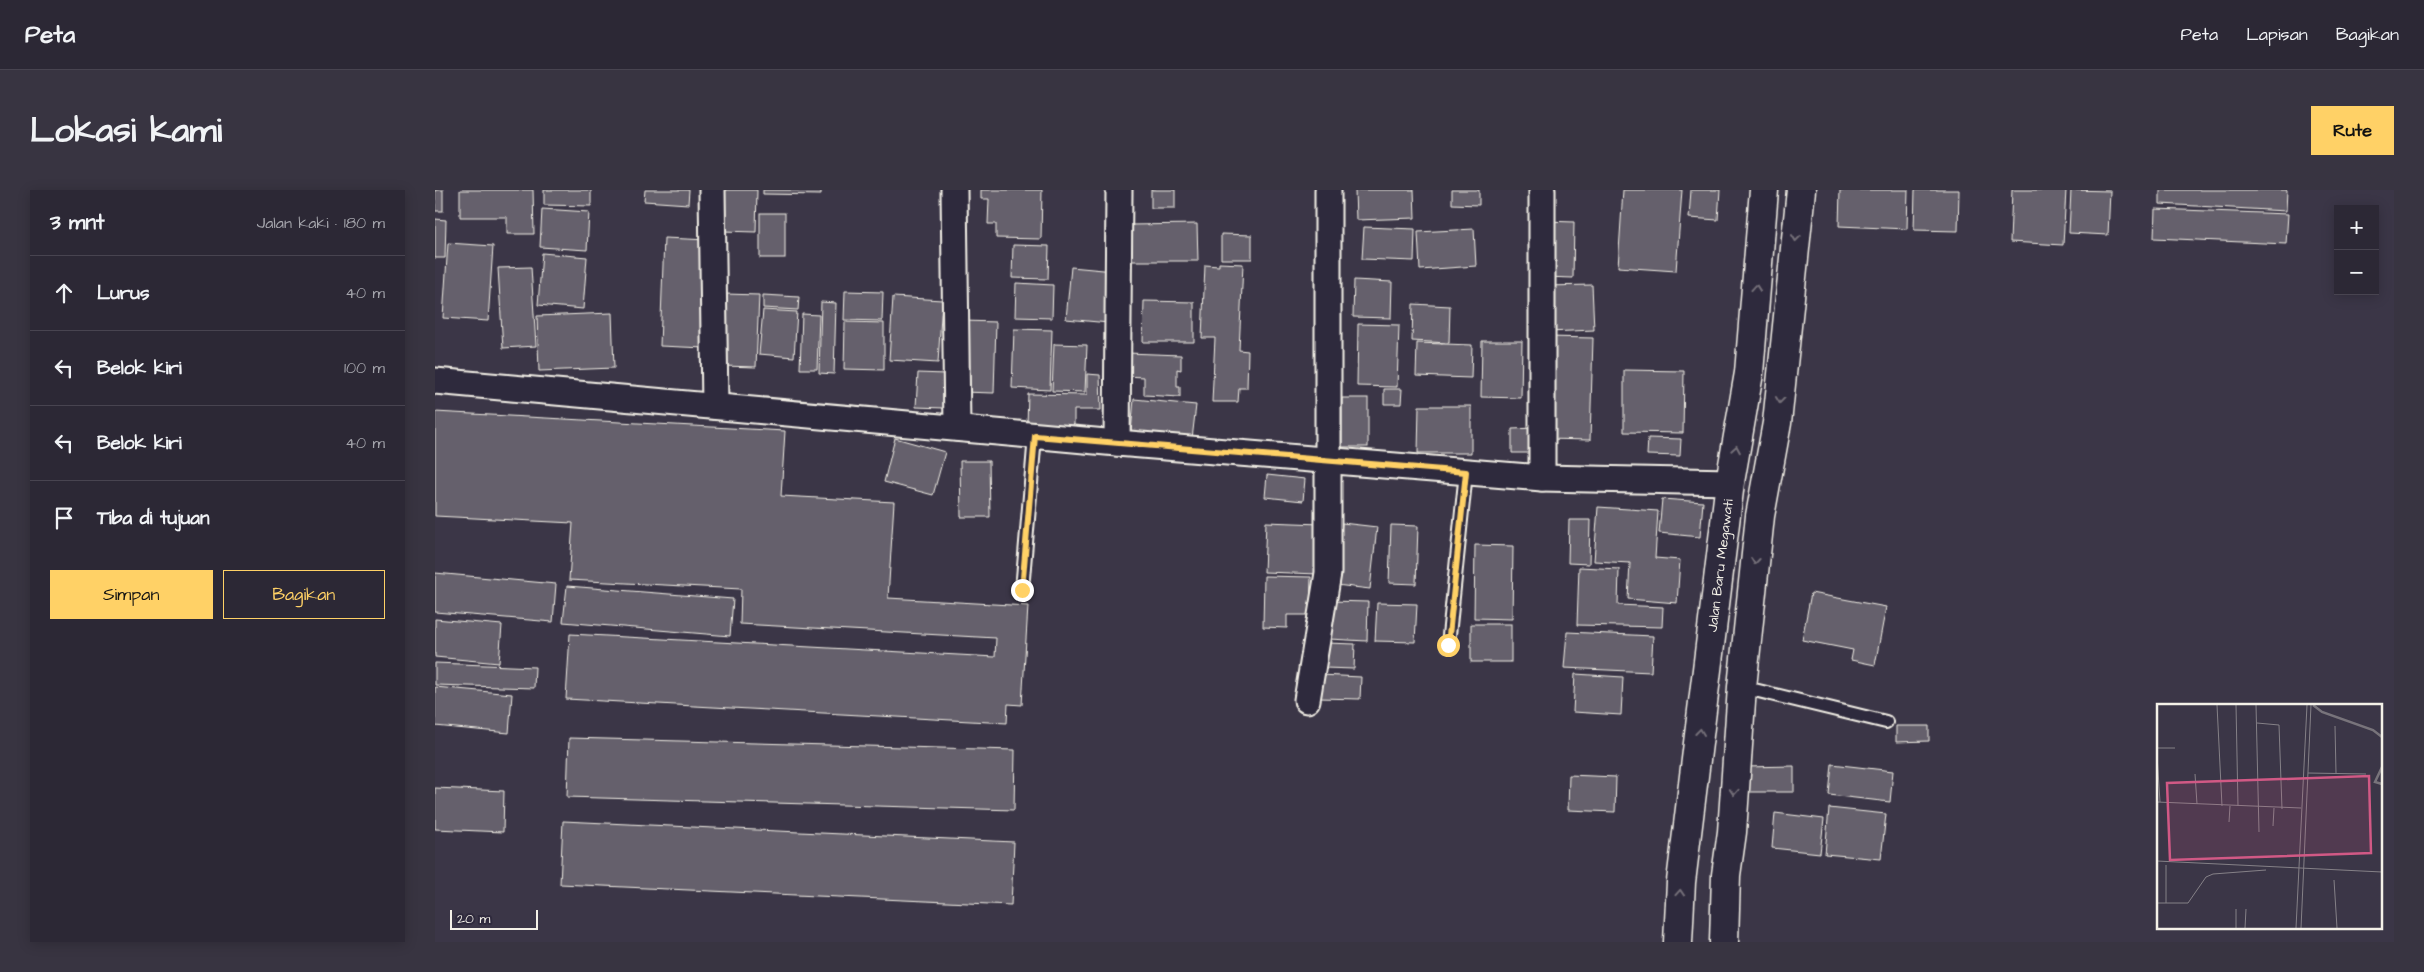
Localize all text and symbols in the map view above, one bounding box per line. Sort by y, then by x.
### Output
text: Peta [25,18,75,52]
text: Peta [2181,22,2218,47]
text: Lapisan [2246,22,2308,47]
text: Bagikan [2336,22,2399,47]
text: Lokasi kami [30,106,222,155]
button: Rute [2311,106,2394,155]
map controls [2334,205,2379,295]
button: + [2334,205,2379,250]
text: 3 mnt [50,208,104,237]
text: Jalan kaki · 180 m [257,212,385,234]
one-way arrow [1791,235,1802,243]
button: − [2334,250,2379,295]
icon: ahead [50,279,78,307]
text: Lurus [97,280,149,307]
text: 40 m [345,282,385,304]
one-way arrow [1750,284,1761,292]
icon: left [50,354,78,382]
text: Belok kiri [97,355,182,382]
text: 100 m [344,357,385,379]
one-way arrow [1774,396,1785,404]
icon: left [50,429,78,457]
text: Belok kiri [97,430,182,457]
text: 40 m [345,432,385,454]
one-way arrow [1731,445,1741,454]
street label: Jalan Baru Megawati [1703,498,1739,633]
icon: arrive [50,504,78,532]
text: Tiba di tujuan [97,505,209,532]
one-way arrow [1750,557,1761,565]
button: Simpan [50,570,213,619]
button: Bagikan [223,570,385,619]
route end [1011,579,1034,602]
route start [1437,634,1460,657]
inset map [2157,704,2381,930]
one-way arrow [1694,728,1704,736]
one-way arrow [1729,788,1740,796]
one-way arrow [1675,889,1686,897]
scale bar [450,907,537,930]
text: 20 m [457,909,490,929]

